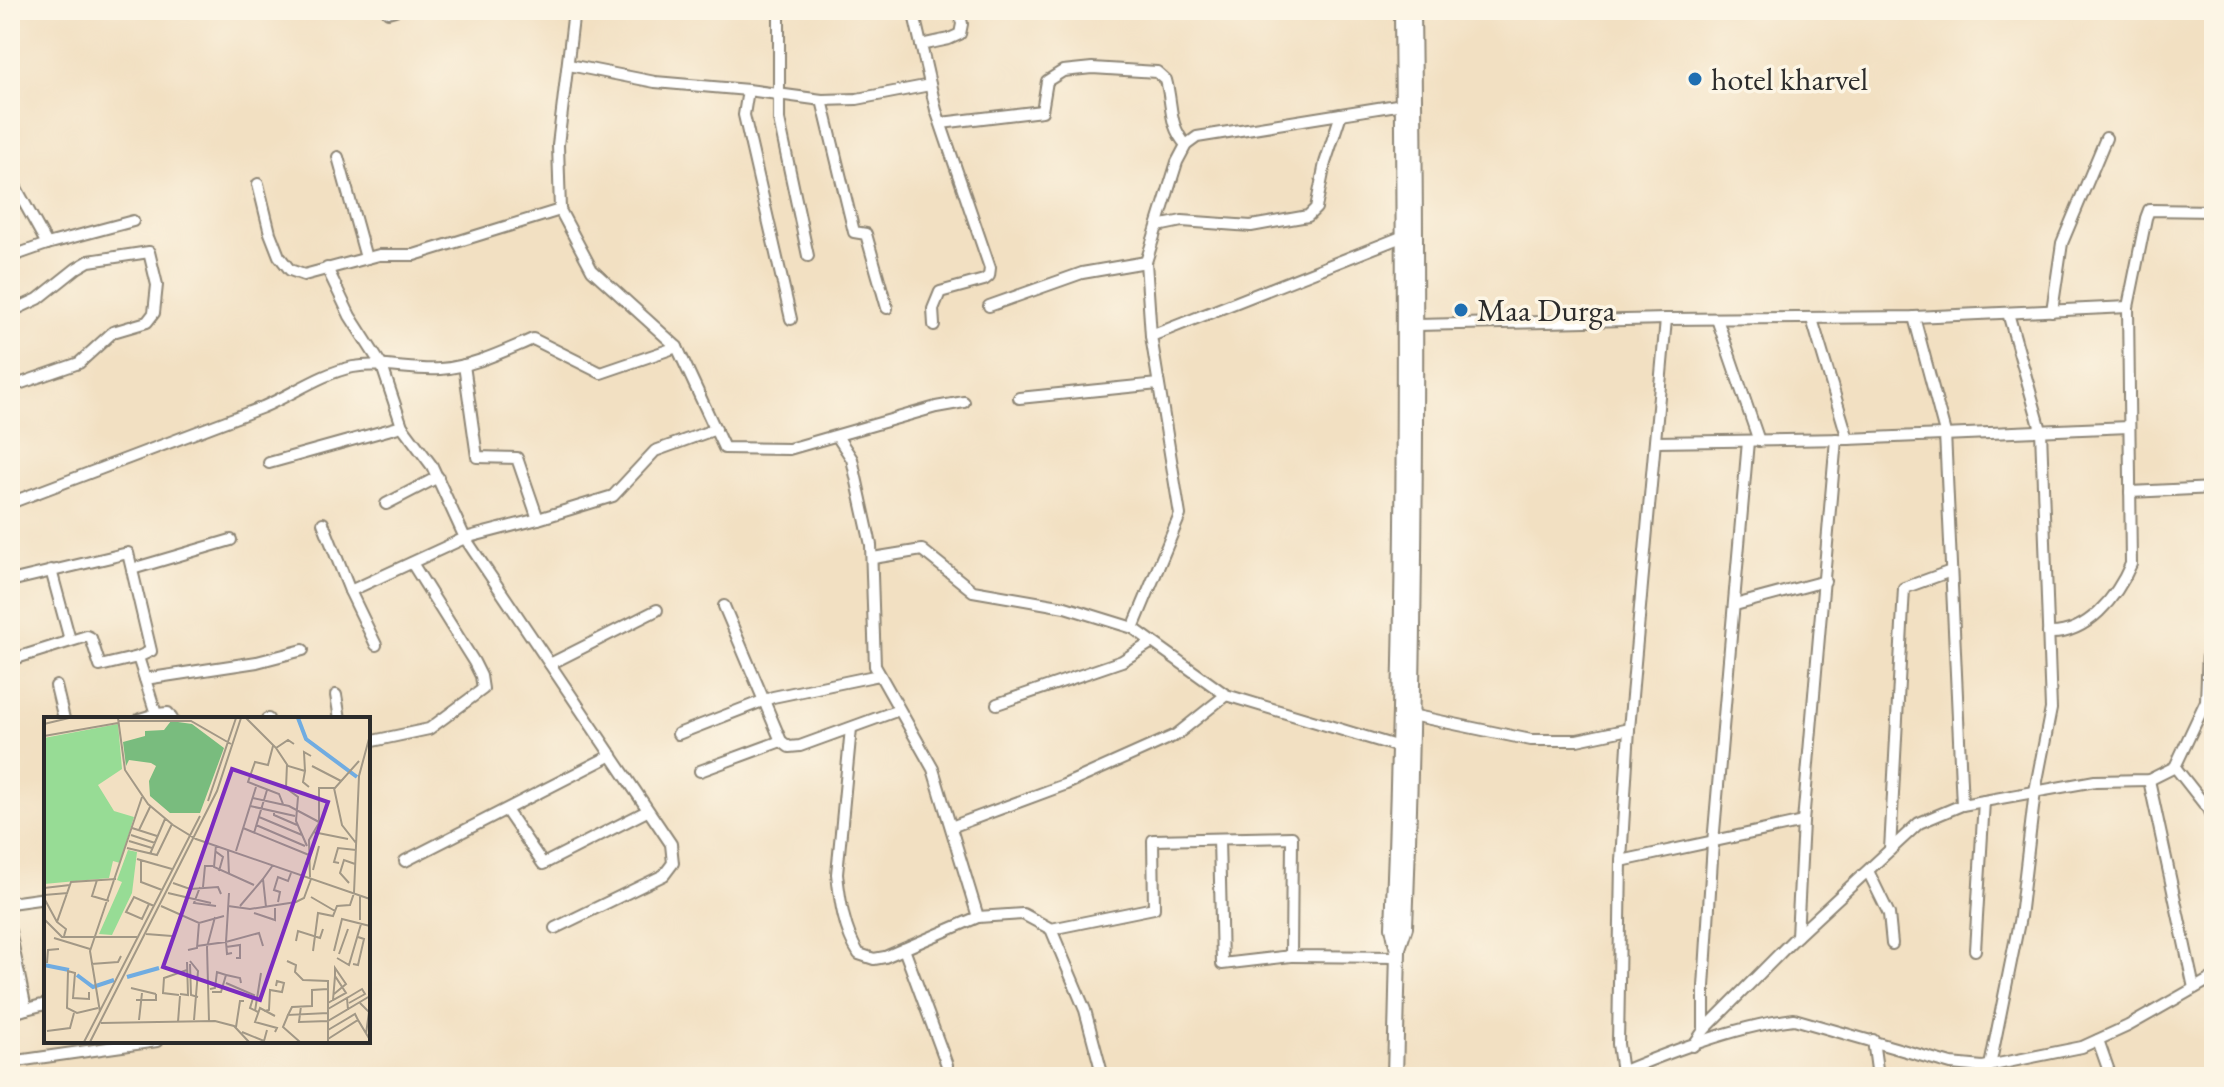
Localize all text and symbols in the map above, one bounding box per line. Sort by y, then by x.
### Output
place label: hotel kharvel [1711,58,1869,100]
marker: hotel kharvel [1686,70,1704,88]
place label: Maa Durga [1477,289,1616,331]
marker: Maa Durga [1452,301,1470,319]
inset map [44,717,370,1043]

